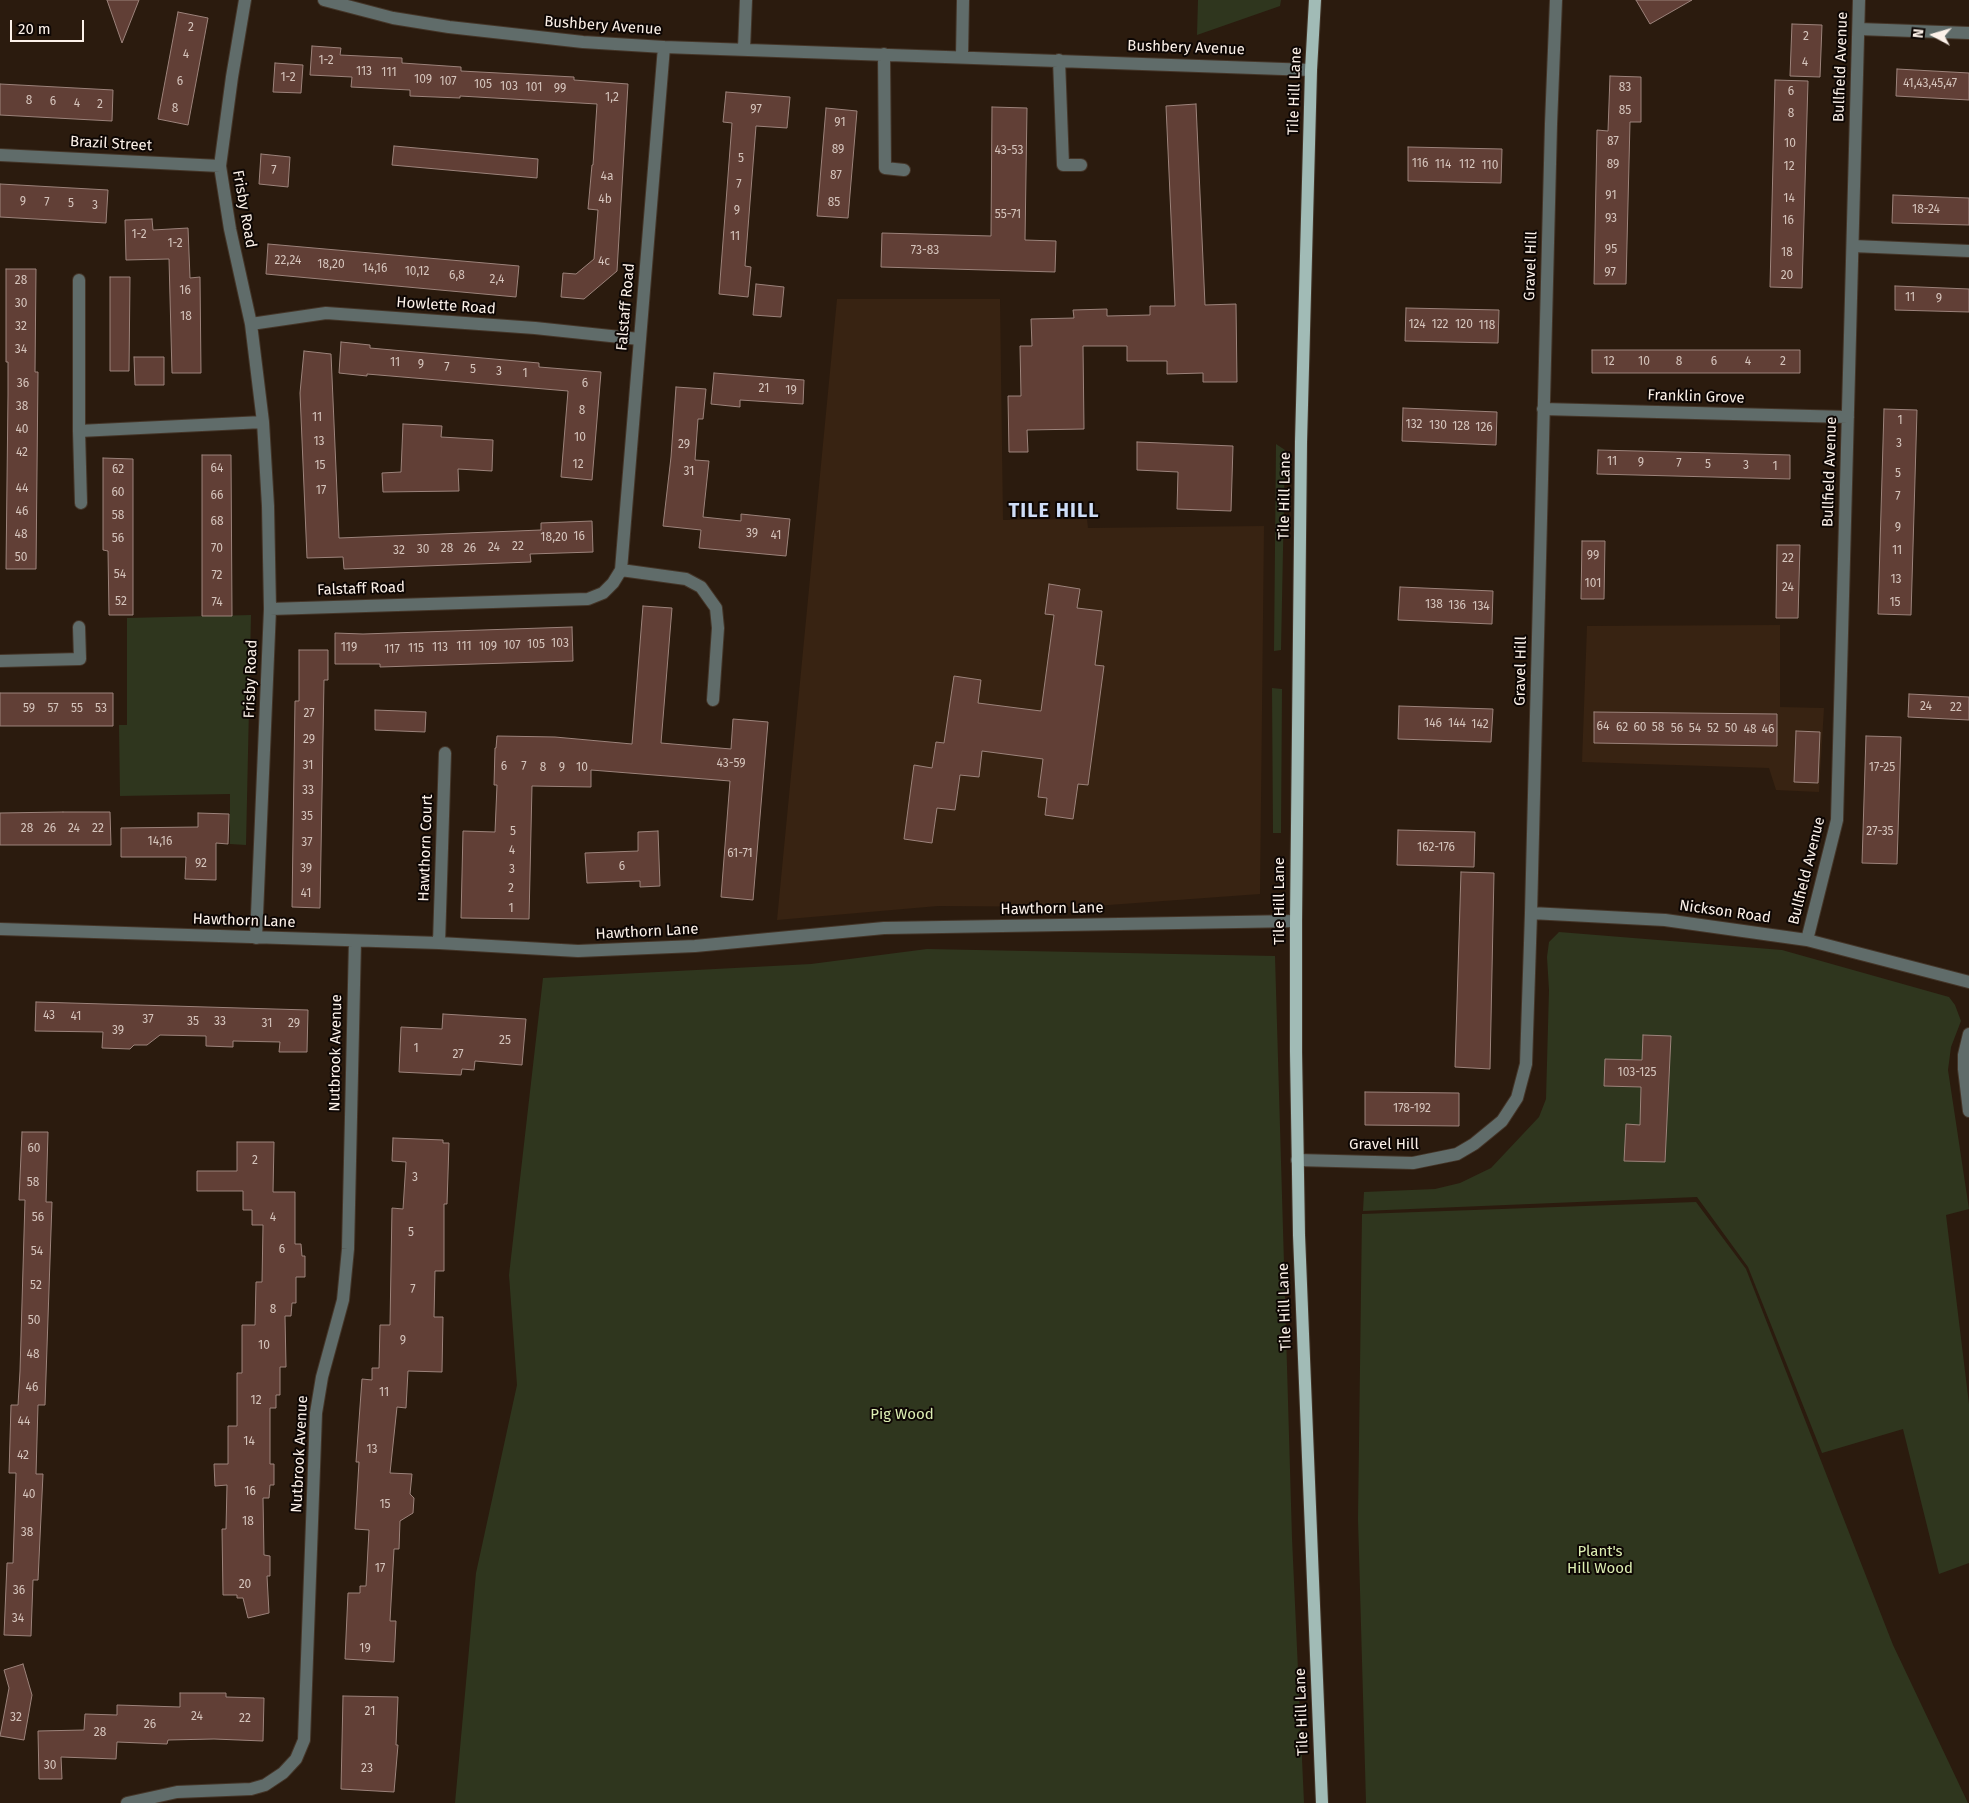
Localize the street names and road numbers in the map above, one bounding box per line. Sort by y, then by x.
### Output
street label: Bullfield Avenue [1830,11,1852,123]
street label: Bushbery Avenue [544,13,662,39]
street label: Bushbery Avenue [1127,37,1245,59]
street label: Tile Hill Lane [1284,47,1306,135]
street label: Brazil Street [69,133,153,155]
street label: Frisby Road [228,169,260,249]
street label: Gravel Hill [1521,231,1541,301]
street label: Falstaff Road [613,262,639,352]
street label: Howlette Road [396,294,496,318]
street label: Franklin Grove [1647,386,1745,408]
street label: Bullfield Avenue [1819,416,1841,528]
street label: Tile Hill Lane [1275,452,1295,540]
street label: Falstaff Road [317,578,405,600]
street label: Gravel Hill [1511,636,1531,706]
street label: Frisby Road [241,639,261,719]
street label: Hawthorn Court [415,794,437,902]
street label: Bullfield Avenue [1785,815,1829,927]
street label: Tile Hill Lane [1271,857,1289,945]
street label: Nickson Road [1678,897,1772,927]
street label: Hawthorn Lane [1000,899,1104,919]
street label: Hawthorn Lane [192,910,296,932]
street label: Hawthorn Lane [595,920,699,944]
street label: Nutbrook Avenue [326,994,346,1112]
street label: Gravel Hill [1349,1136,1419,1154]
street label: Tile Hill Lane [1274,1263,1296,1351]
street label: Nutbrook Avenue [288,1395,312,1513]
street label: Tile Hill Lane [1291,1668,1313,1756]

